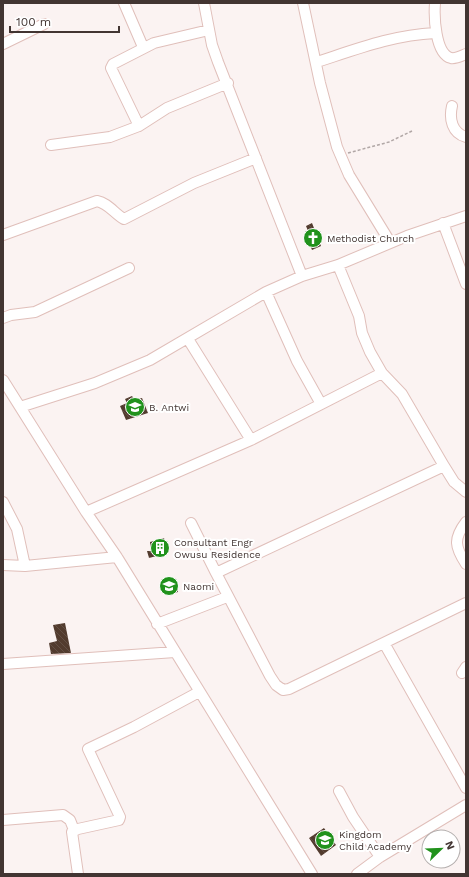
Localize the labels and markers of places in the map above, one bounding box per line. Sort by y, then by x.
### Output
church icon: Methodist Church [302,227,324,249]
place label: Methodist Church [327,233,414,244]
school or university icon: B. Antwi [124,396,146,418]
place label: B. Antwi [149,402,189,413]
building icon: Consultant Engr Owusu Residence [149,537,171,559]
place label: Consultant Engr Owusu Residence [174,537,261,560]
school or university icon: Naomi [158,575,180,597]
place label: Naomi [183,581,214,592]
school or university icon: Kingdom Child Academy [314,829,336,851]
place label: Kingdom Child Academy [339,829,412,852]

